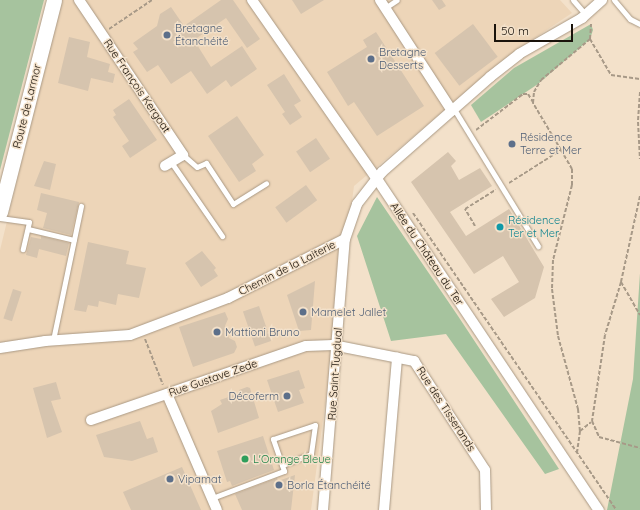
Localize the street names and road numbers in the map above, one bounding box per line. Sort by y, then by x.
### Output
street label: Rue François Kergoat [101,37,173,135]
street label: Route de Larmor [10,62,44,150]
street label: Allée du Château du Ter [388,200,466,308]
street label: Chemin de la Laiterie [236,238,338,298]
street label: Rue Saint-Tugdual [325,327,345,421]
street label: Rue Gustave Zede [167,357,259,399]
street label: Rue des Tisserands [414,364,478,454]

